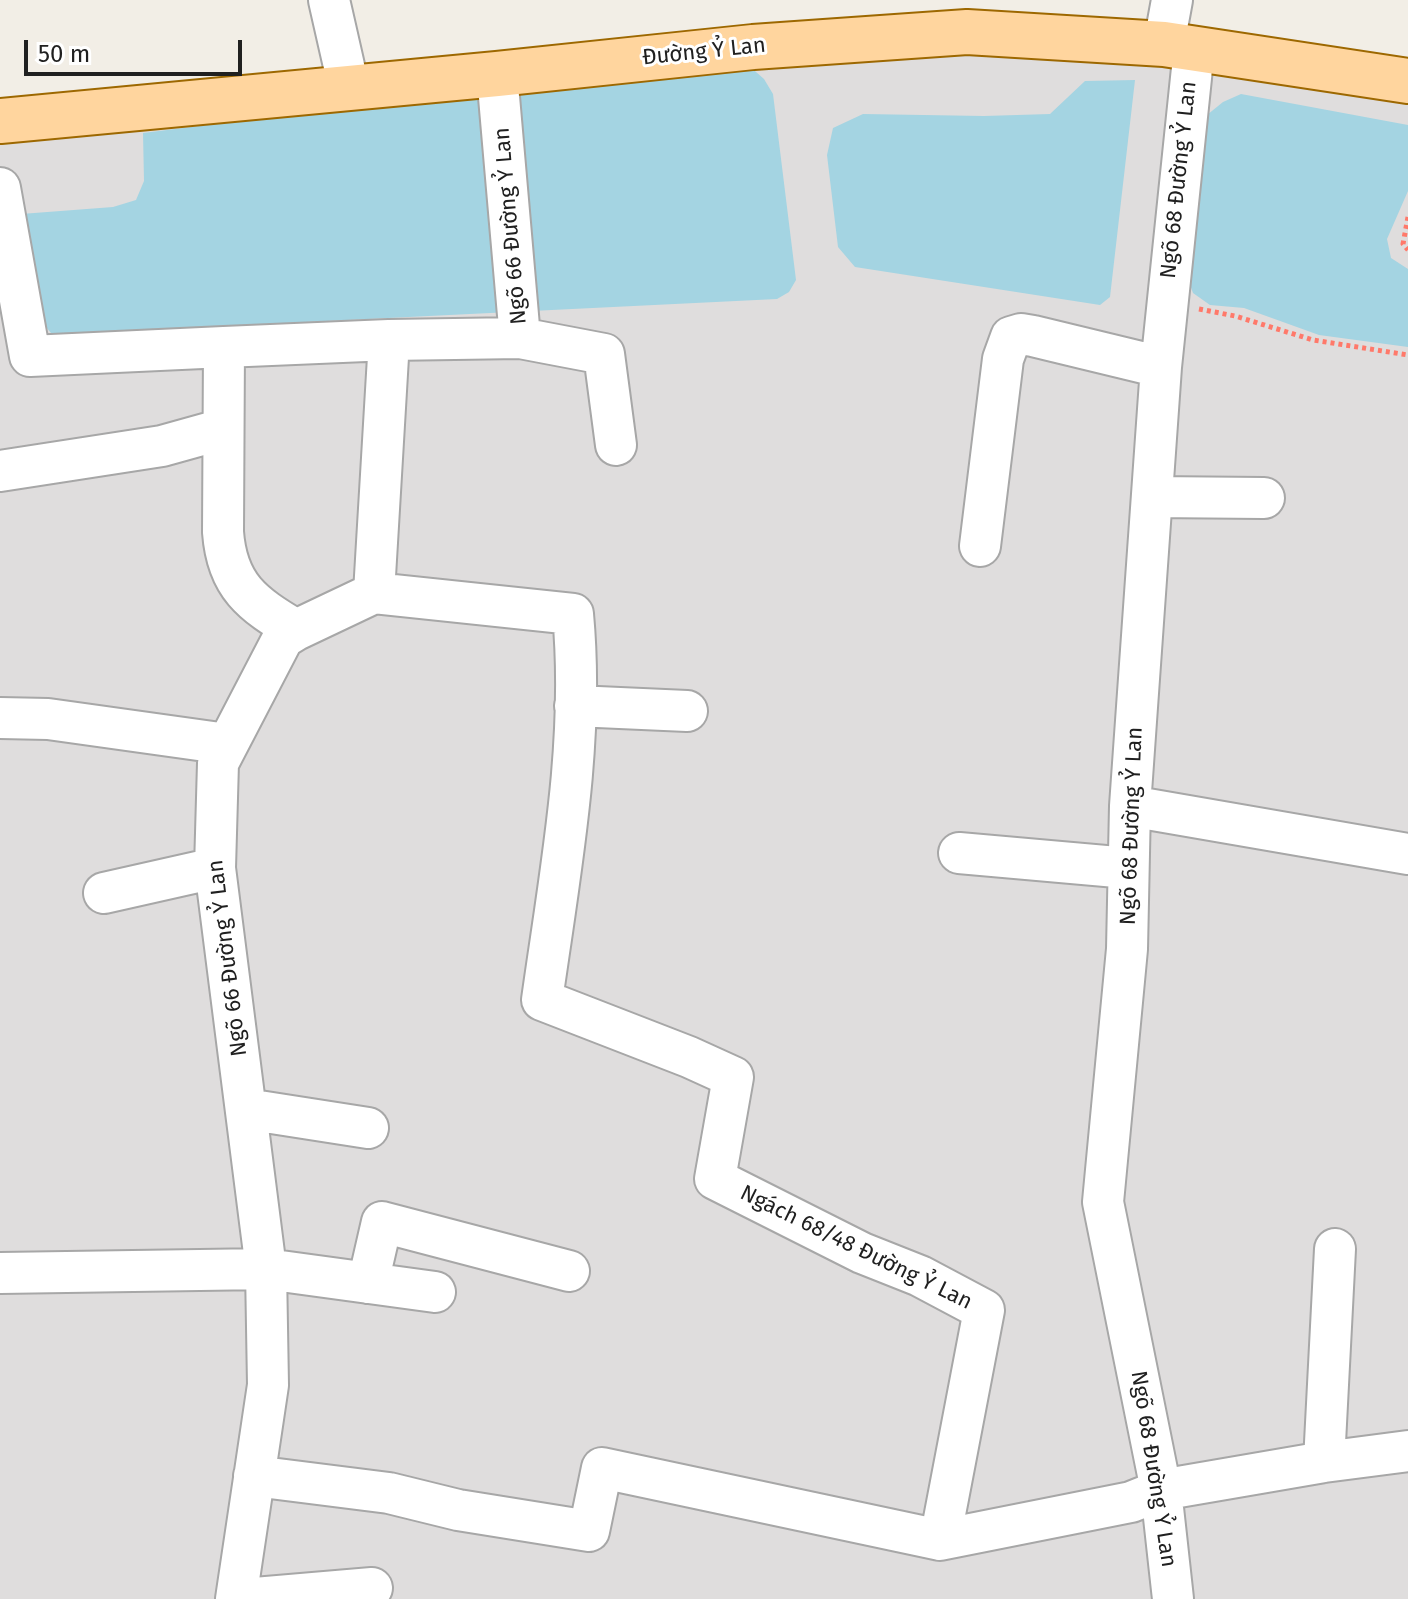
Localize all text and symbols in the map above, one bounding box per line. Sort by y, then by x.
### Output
scale bar [28,24,246,74]
street label: Đường Ỷ Lan [641,32,767,72]
text: 50 m [38,40,90,68]
street label: Ngõ 68 Đường Ỷ Lan [1155,80,1203,280]
street label: Ngõ 66 Đường Ỷ Lan [489,126,533,326]
street label: Ngõ 68 Đường Ỷ Lan [1115,726,1149,926]
street label: Ngõ 66 Đường Ỷ Lan [203,858,253,1058]
street label: Ngách 68/48 Đường Ỷ Lan [736,1180,976,1316]
street label: Ngõ 68 Đường Ỷ Lan [1124,1369,1182,1569]

